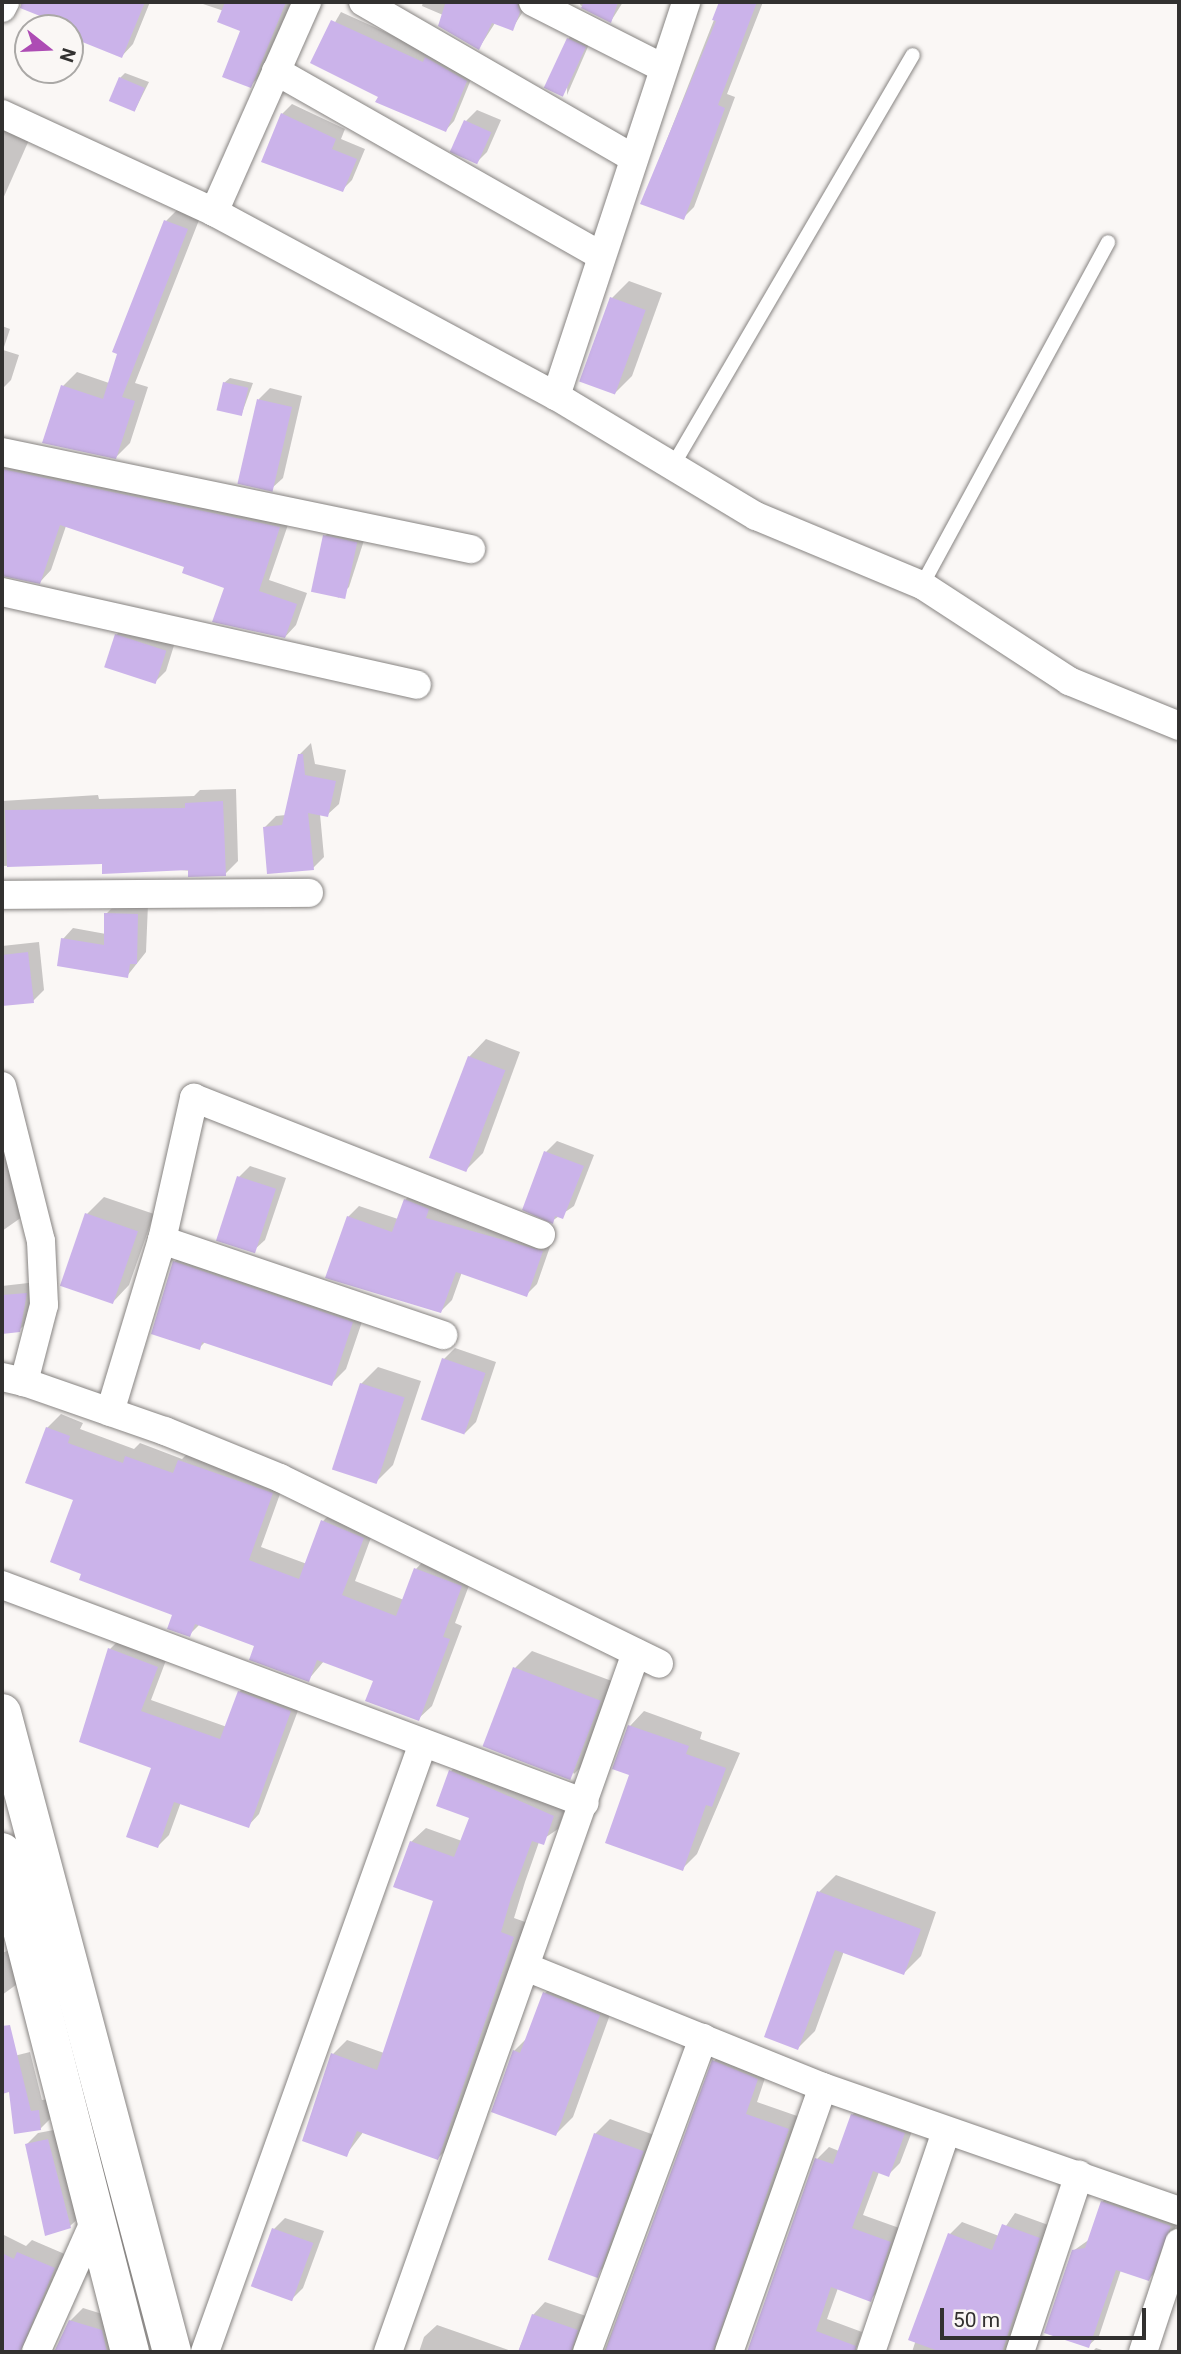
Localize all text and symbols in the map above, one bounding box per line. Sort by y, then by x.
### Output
north arrow [14,14,84,84]
text: N [55,45,81,65]
scale bar [943,2294,1150,2338]
text: 50 m [953,2308,1000,2332]

